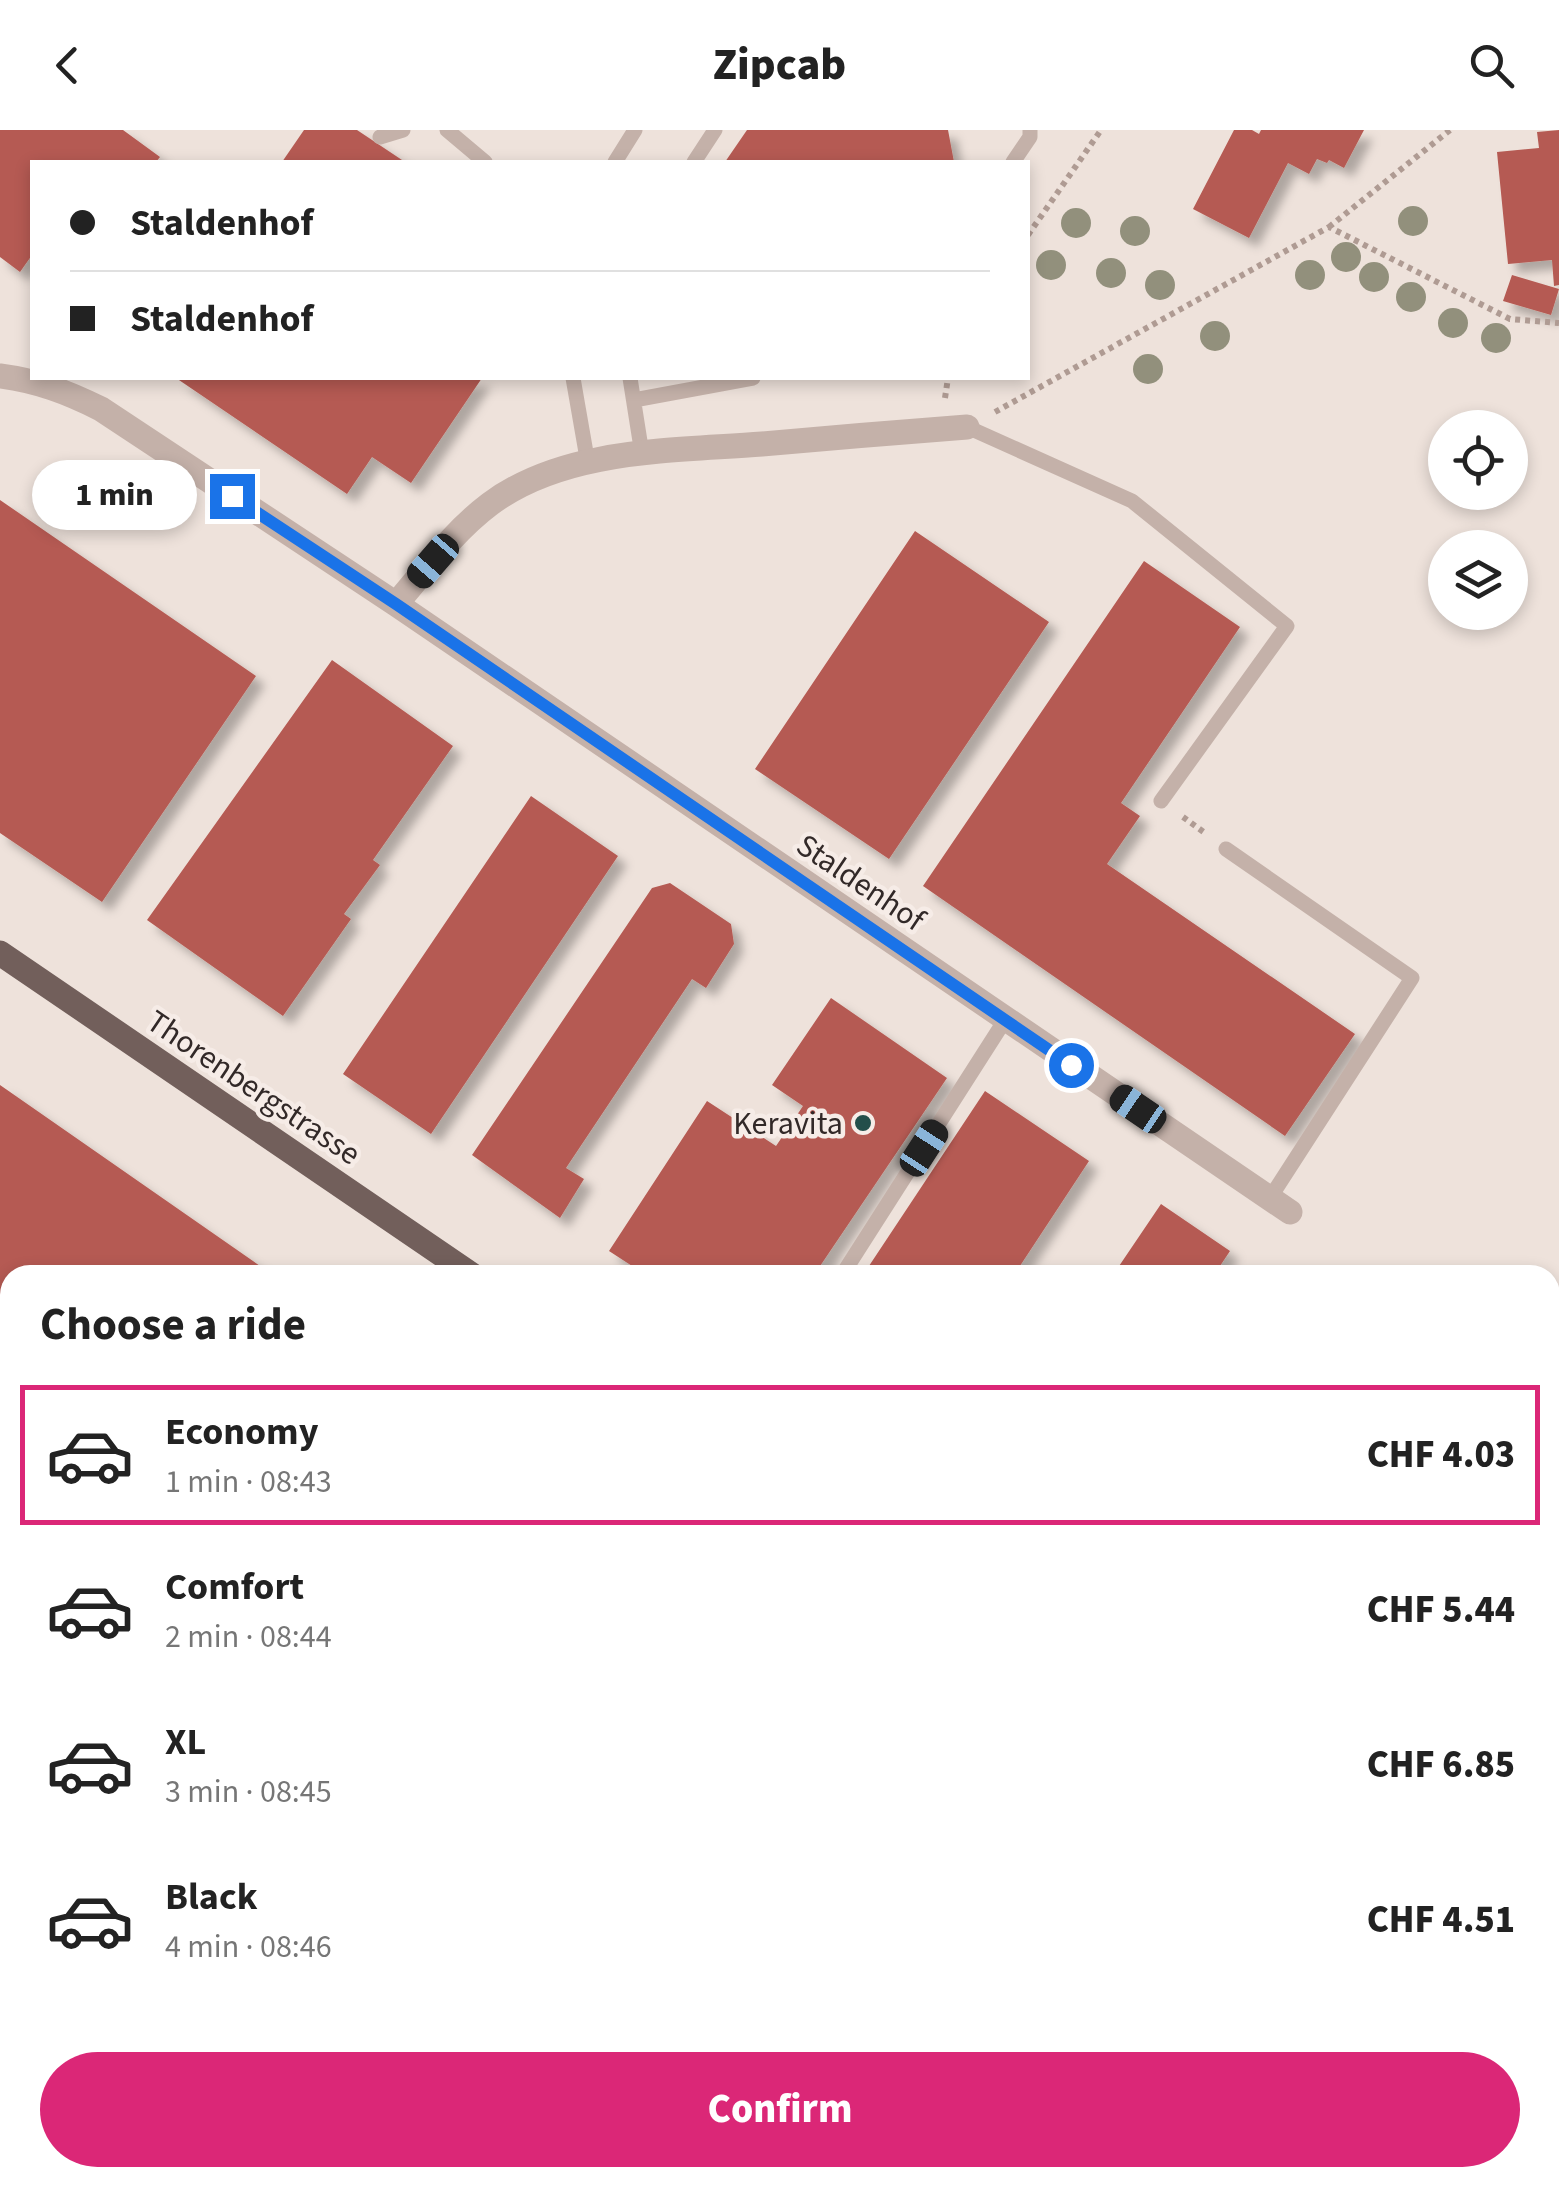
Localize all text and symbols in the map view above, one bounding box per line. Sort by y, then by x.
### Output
text: Zipcab [713,33,846,97]
icon: back [40,38,95,93]
icon: search [1464,38,1519,93]
text: Staldenhof [130,196,313,250]
text: Staldenhof [130,292,313,346]
map controls [1428,410,1528,630]
button: locate [1428,410,1528,510]
callout: 1 min [32,461,197,531]
text: 1 min [75,472,154,518]
route end [210,474,255,519]
car [402,529,464,593]
button: layers [1428,530,1528,630]
street label: Staldenhof [787,823,935,944]
street label: Thorenbergstrasse [137,999,370,1177]
route start [1049,1043,1094,1088]
car [1105,1080,1171,1138]
place label: Keravita [733,1101,843,1147]
marker: Keravita [852,1112,874,1134]
car [895,1115,953,1181]
text: Choose a ride [40,1293,306,1357]
text: Economy [165,1405,318,1459]
icon: car [45,1410,135,1500]
text: CHF 4.03 [1367,1428,1515,1482]
text: 1 min · 08:43 [165,1459,332,1505]
text: Comfort [165,1560,304,1614]
icon: car [45,1565,135,1655]
text: CHF 5.44 [1367,1583,1515,1637]
text: 2 min · 08:44 [165,1614,332,1660]
text: XL [165,1715,206,1769]
icon: car [45,1720,135,1810]
text: CHF 6.85 [1367,1738,1515,1792]
text: 3 min · 08:45 [165,1769,332,1815]
text: Black [165,1870,258,1924]
icon: car [45,1875,135,1965]
text: CHF 4.51 [1367,1893,1515,1947]
text: 4 min · 08:46 [165,1924,332,1970]
button: Confirm [40,2052,1520,2167]

